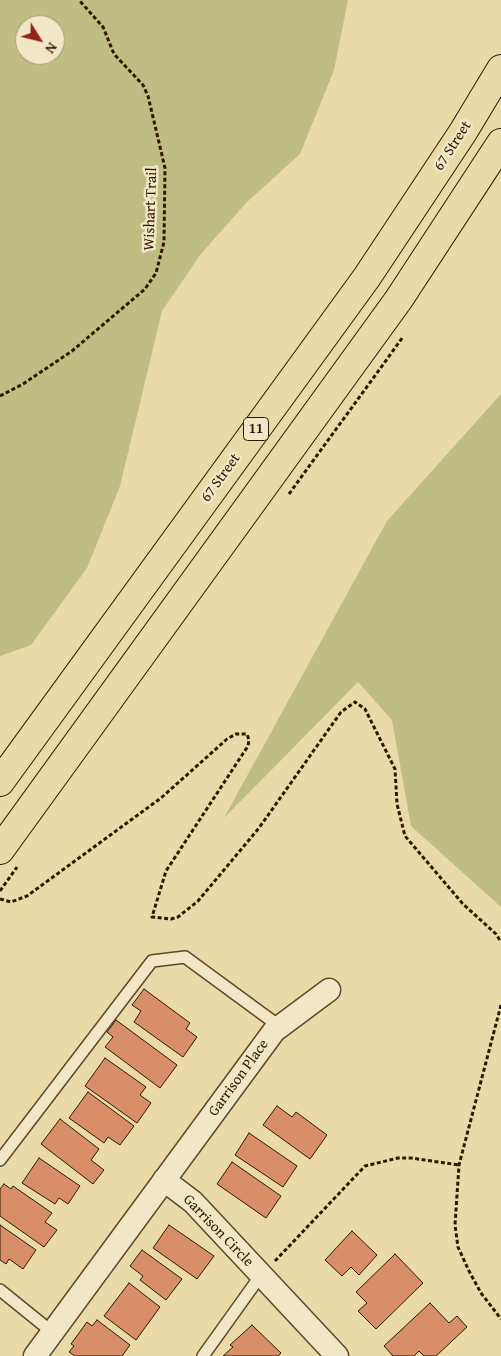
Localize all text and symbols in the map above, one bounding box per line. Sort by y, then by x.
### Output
north arrow [15,15,65,65]
text: N [40,39,62,58]
street label: 67 Street [430,118,476,174]
street label: Wishart Trail [141,167,161,251]
road number: 11 [244,418,268,440]
street label: 67 Street [197,450,245,506]
street label: Garrison Place [205,1036,273,1120]
street label: Garrison Circle [179,1191,257,1271]

